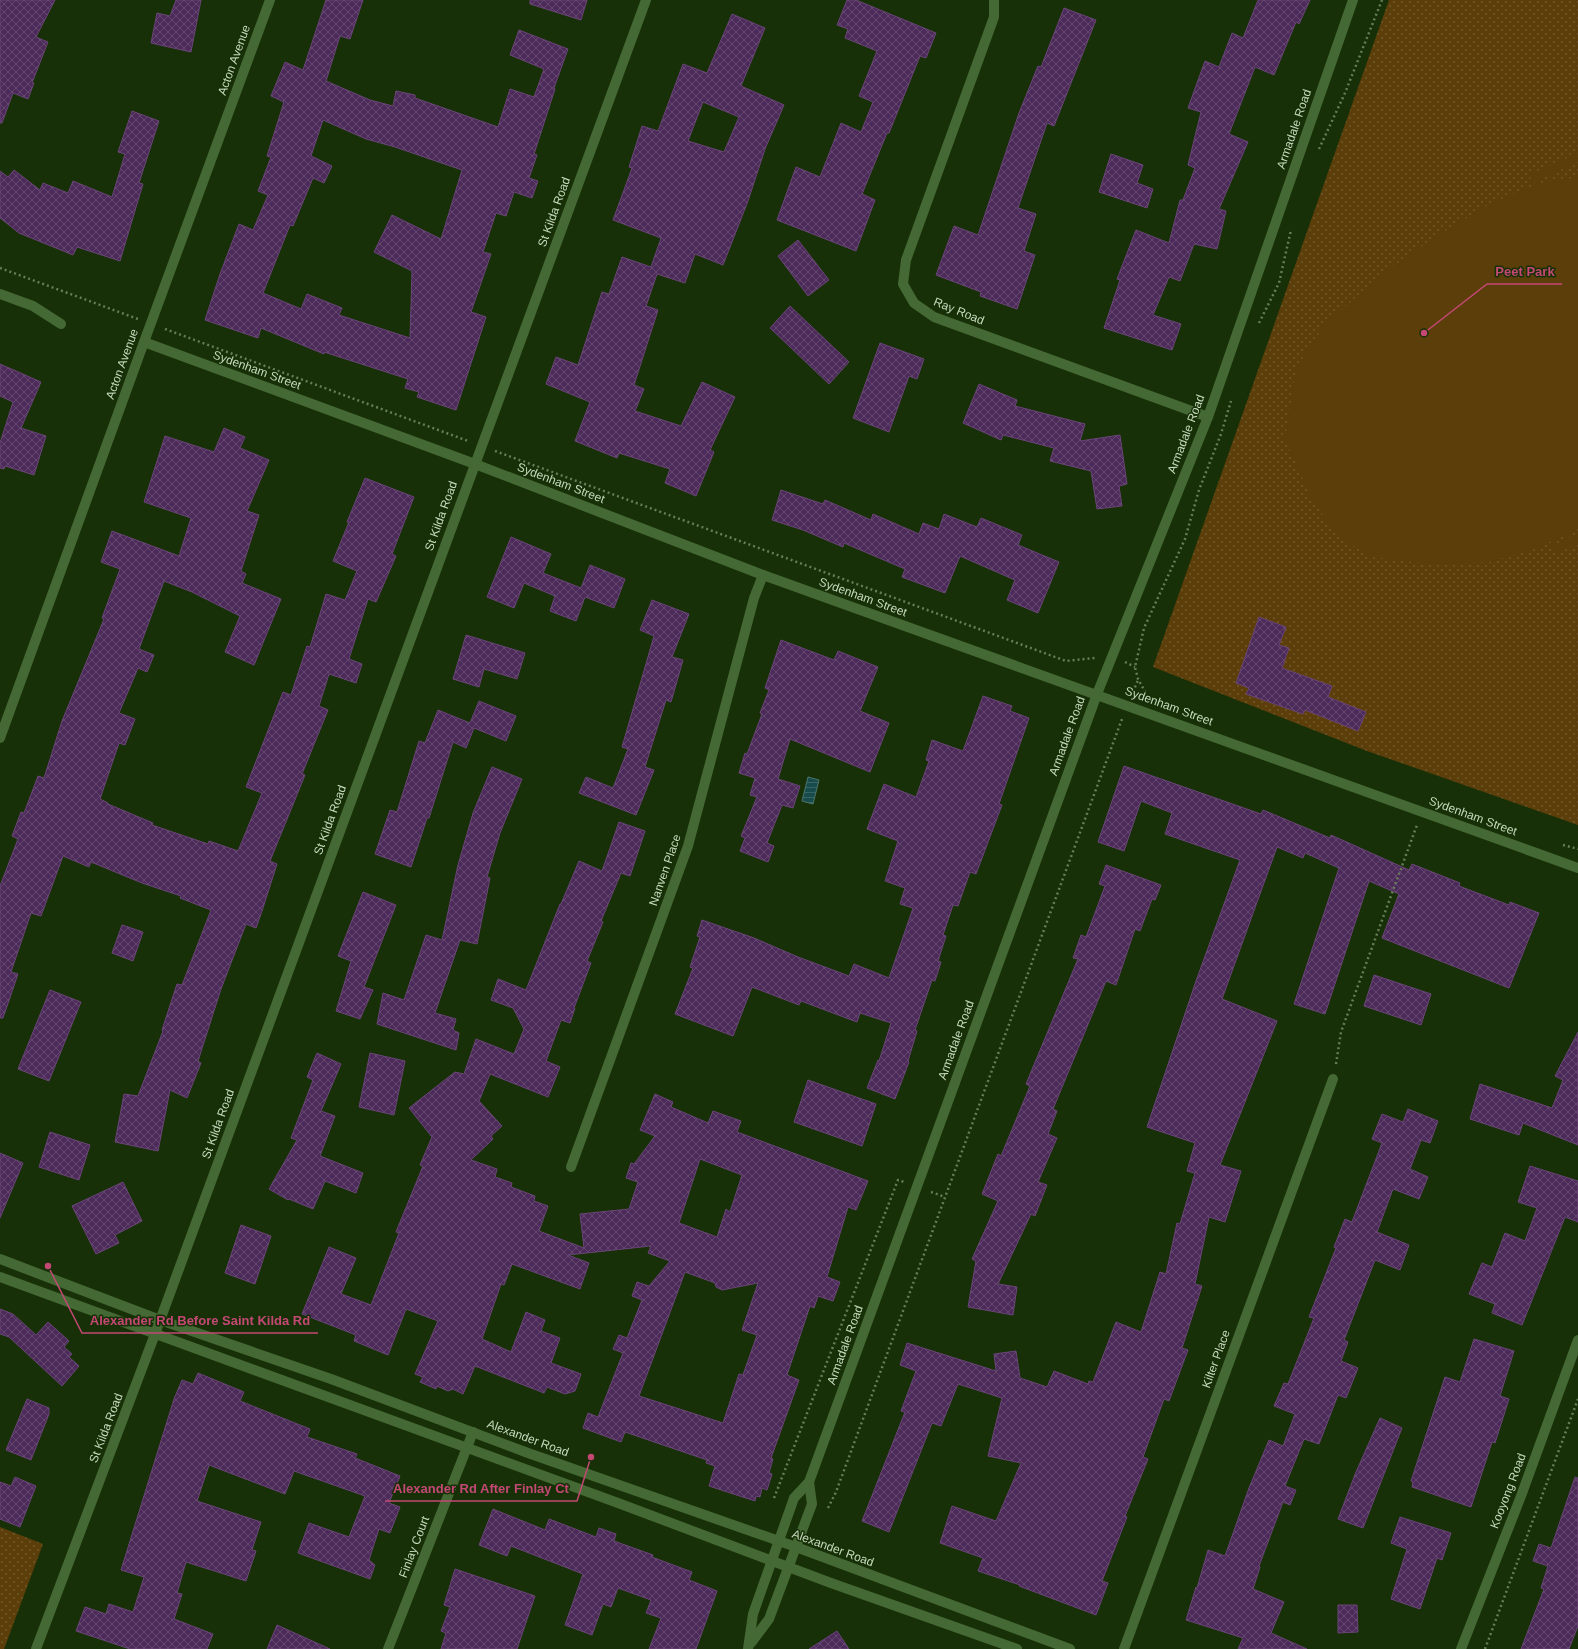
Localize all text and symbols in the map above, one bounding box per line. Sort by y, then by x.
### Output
street label: Acton Avenue [215,23,253,97]
street label: Armadale Road [1274,87,1314,171]
street label: St Kilda Road [535,175,573,249]
callout: Peet Park [1487,259,1562,284]
text: Peet Park [1495,264,1555,279]
street label: Ray Road [932,295,986,327]
street label: Acton Avenue [103,327,141,401]
street label: Sydenham Street [211,348,304,393]
street label: Armadale Road [1165,393,1207,475]
street label: Sydenham Street [515,460,607,506]
street label: St Kilda Road [422,479,460,553]
street label: Sydenham Street [817,575,910,620]
street label: Sydenham Street [1123,684,1216,729]
street label: Armadale Road [1046,694,1088,778]
street label: St Kilda Road [311,783,349,857]
street label: Sydenham Street [1427,794,1520,839]
street label: Nanven Place [646,832,684,908]
street label: Armadale Road [935,998,977,1082]
street label: St Kilda Road [199,1087,237,1161]
street label: Armadale Road [824,1303,866,1387]
callout: Alexander Rd Before Saint Kilda Rd [82,1308,318,1333]
text: Alexander Rd Before Saint Kilda Rd [90,1313,310,1328]
street label: Kilter Place [1199,1328,1233,1390]
street label: St Kilda Road [86,1391,126,1465]
street label: Alexander Road [485,1417,571,1459]
street label: Kooyong Road [1487,1451,1529,1531]
callout: Alexander Rd After Finlay Ct [385,1476,577,1501]
text: Alexander Rd After Finlay Ct [393,1481,570,1496]
street label: Finlay Court [396,1514,432,1580]
street label: Alexander Road [790,1527,876,1569]

